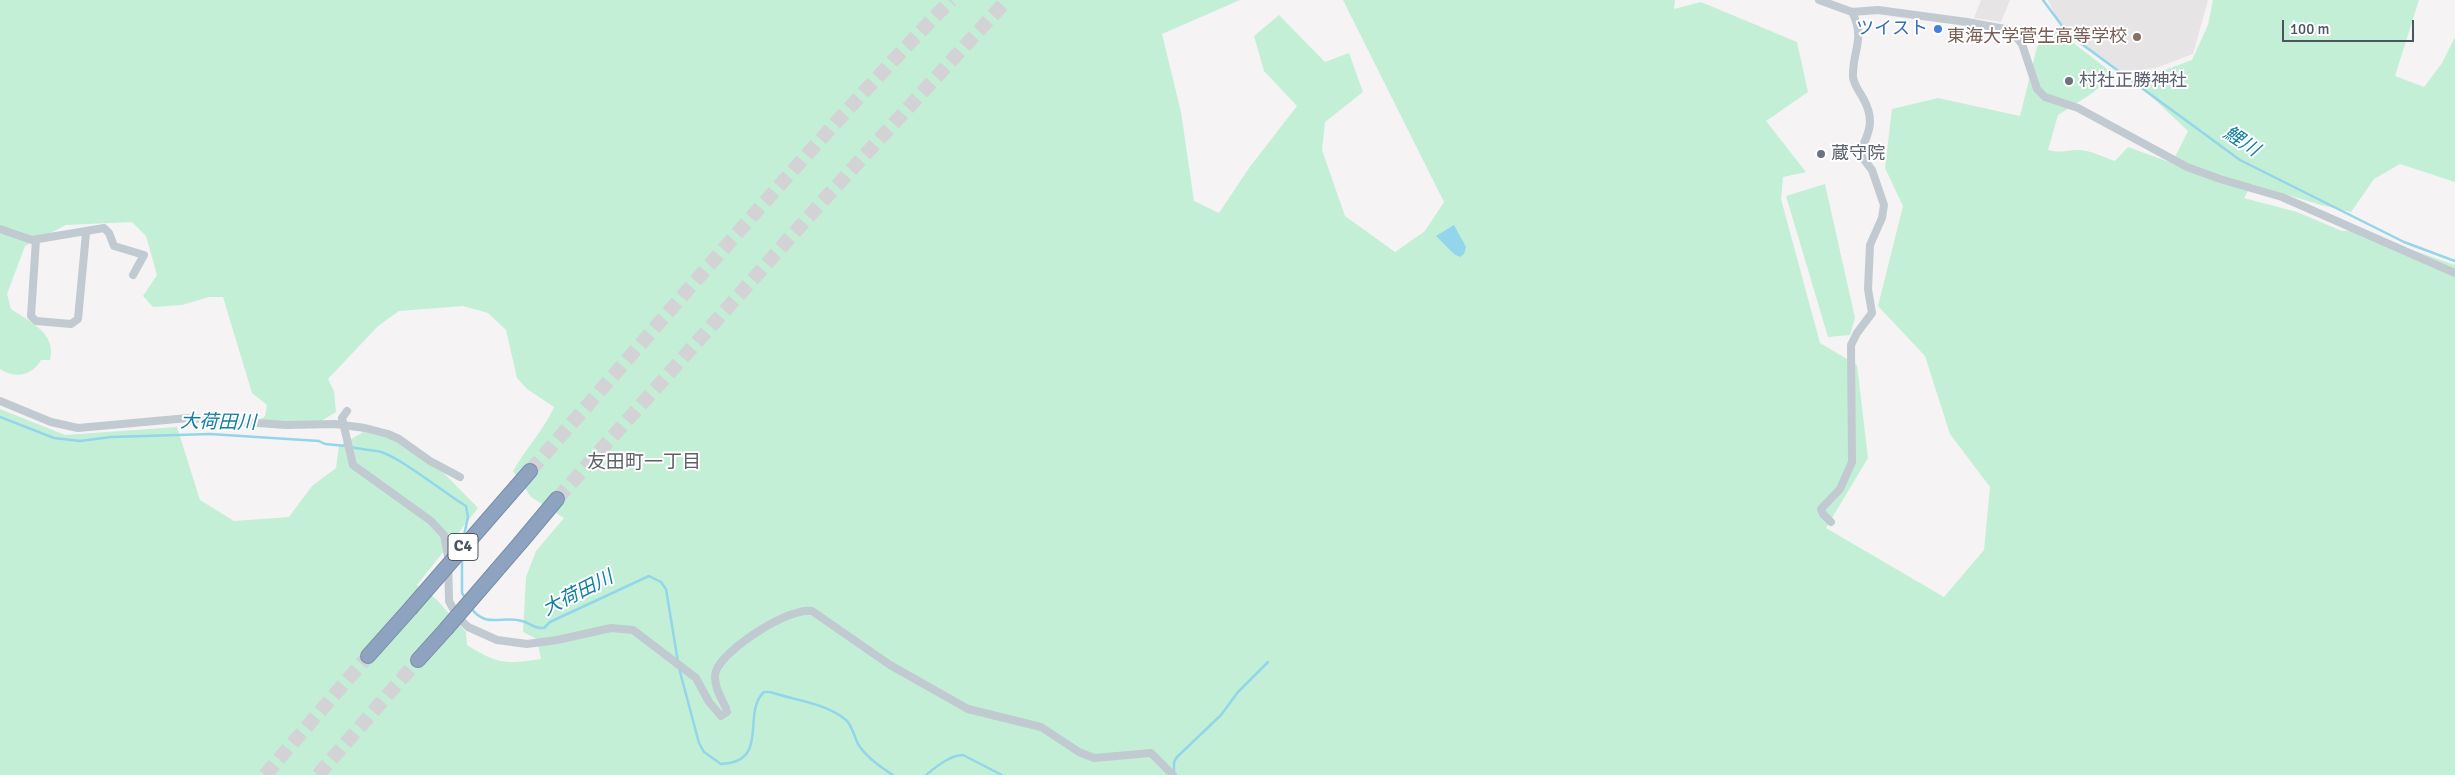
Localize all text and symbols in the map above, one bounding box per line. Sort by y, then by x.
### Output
scale bar [2285,10,2418,42]
place label: ツイスト [1856,18,1928,40]
text: 100 m [2290,20,2330,38]
marker: ツイスト [1932,23,1944,35]
place label: 東海大学菅生高等学校 [1947,26,2127,48]
marker: 東海大学菅生高等学校 [2131,31,2143,43]
place label: 村社正勝神社 [2079,70,2187,92]
marker: 村社正勝神社 [2063,75,2075,87]
water label: 鯉川 [2219,122,2263,162]
place label: 蔵守院 [1831,143,1885,165]
marker: 蔵守院 [1815,148,1827,160]
water label: 大荷田川 [180,411,256,435]
district label: 友田町一丁目 [587,452,701,474]
road number: C4 [448,534,478,560]
water label: 大荷田川 [539,567,617,621]

